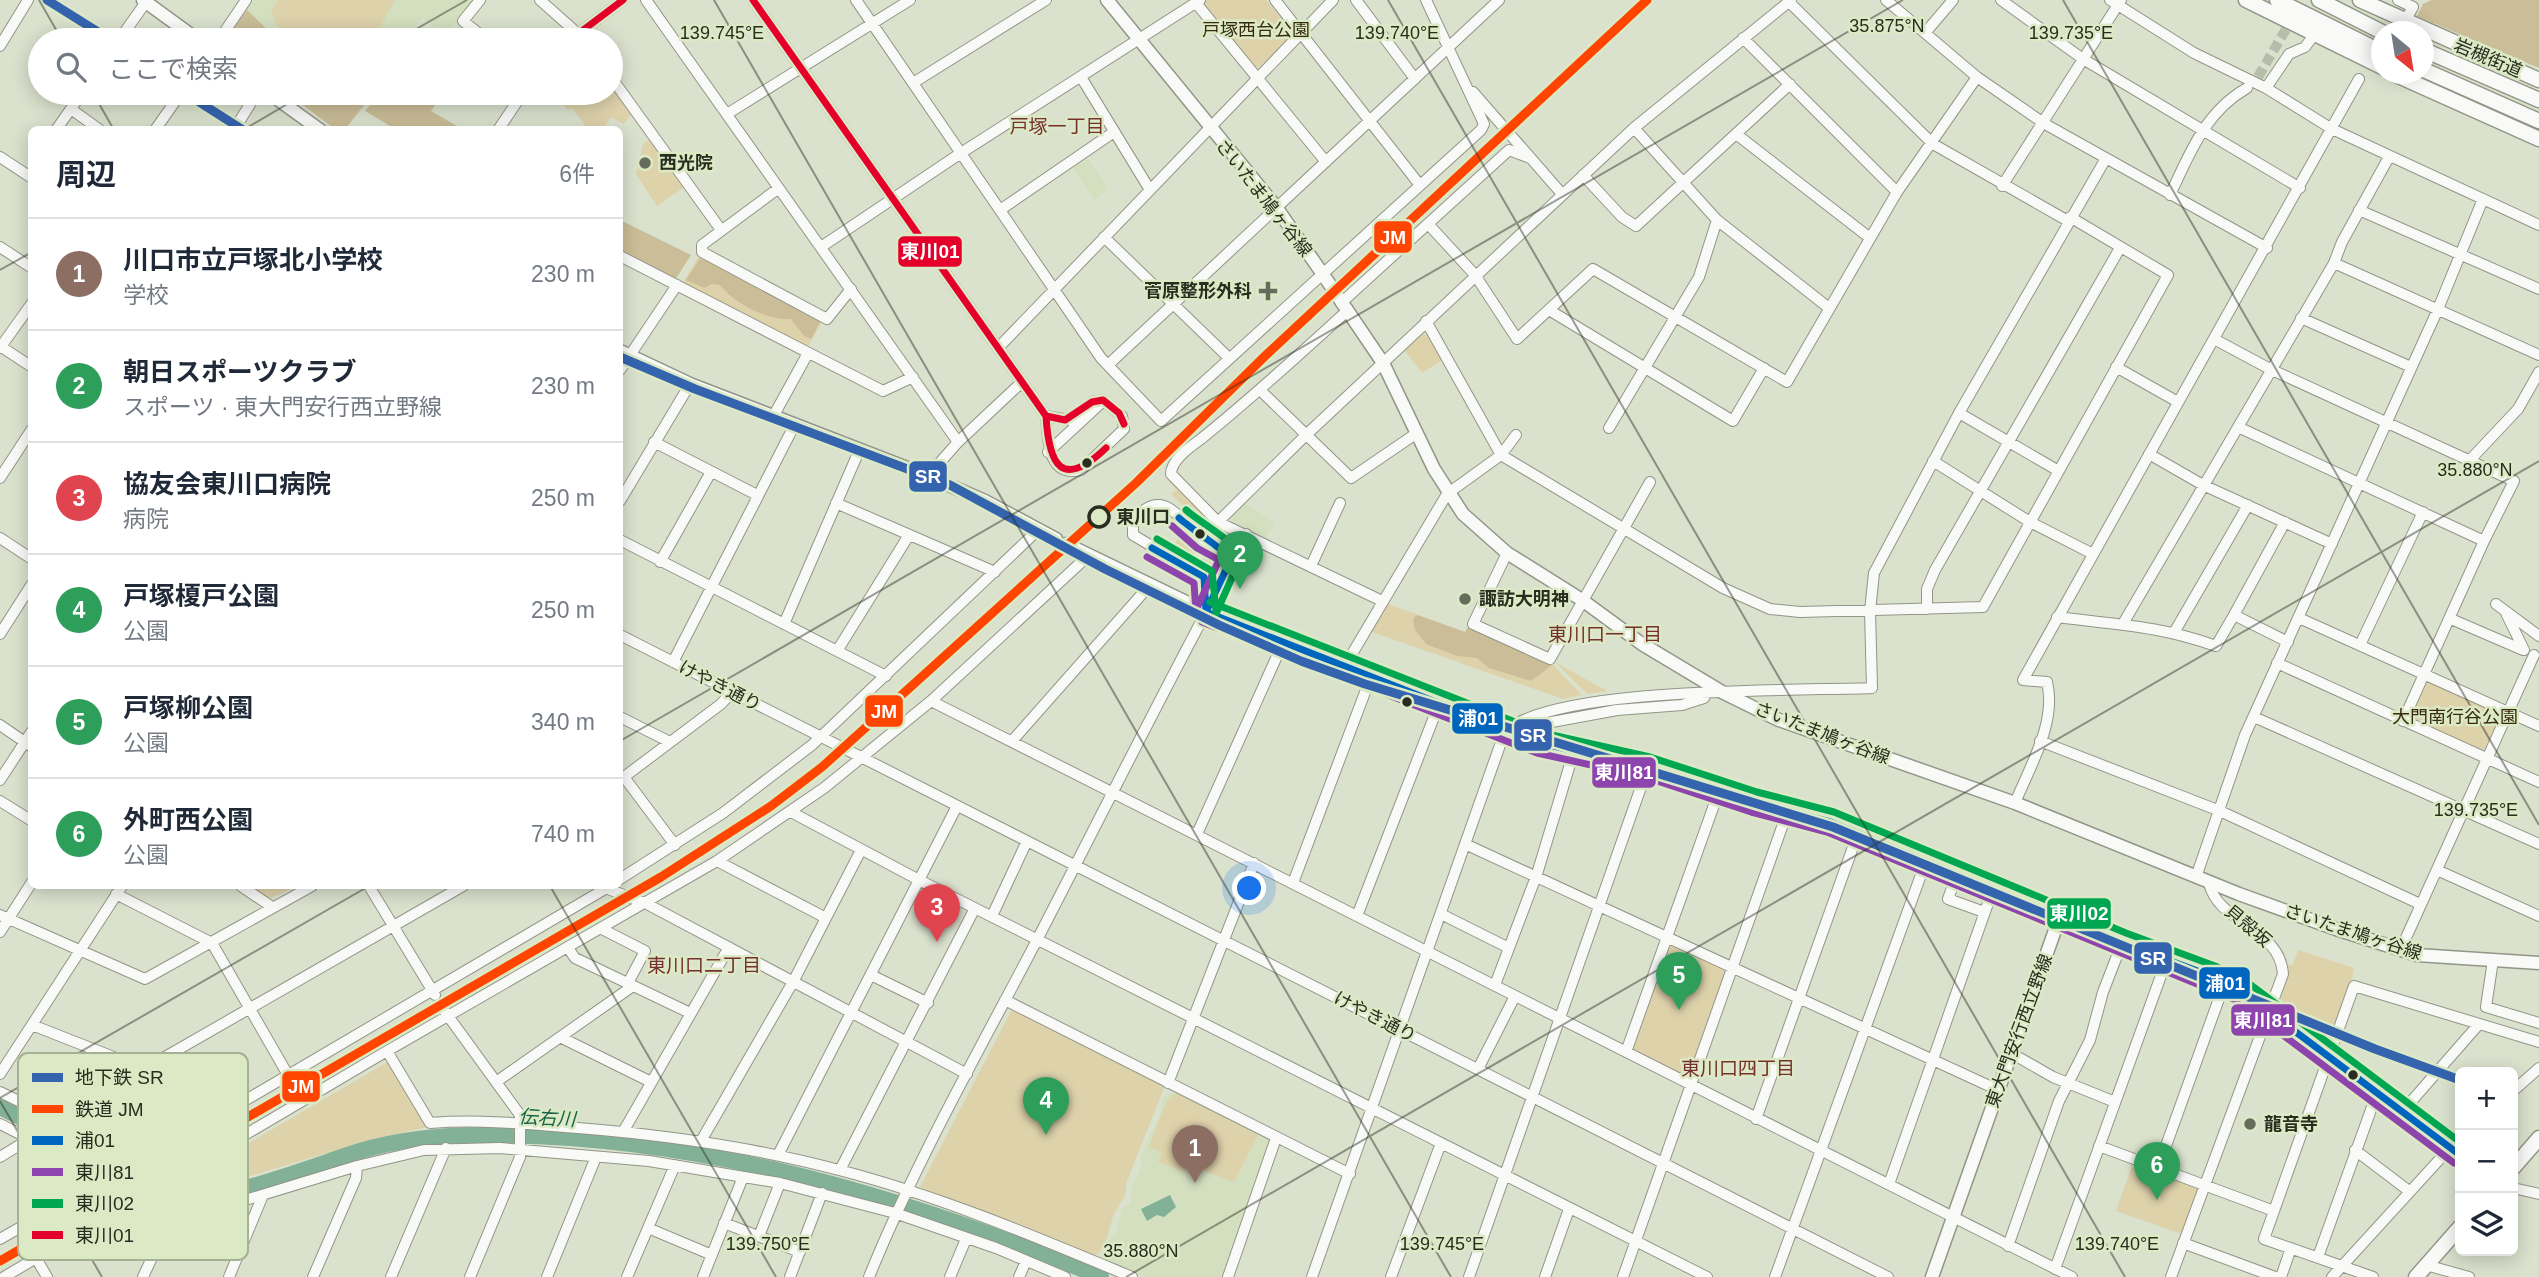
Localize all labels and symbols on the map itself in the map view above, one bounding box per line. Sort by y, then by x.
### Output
text: 35.875°N [1849,16,1925,36]
park label: 戸塚西台公園 [1202,20,1310,40]
north arrow [2371,21,2434,84]
text: 139.745°E [680,23,764,43]
text: 139.740°E [1355,23,1439,43]
text: 139.735°E [2029,23,2113,43]
street label: 岩槻街道 [2451,35,2525,81]
district label: 戸塚一丁目 [1009,116,1105,137]
street label: さいたま鳩ヶ谷線 [1212,135,1316,261]
place label: 西光院 [659,153,713,173]
marker: 西光院 [637,155,653,171]
line badge: JM [1373,220,1413,254]
text: JM [1380,227,1406,248]
line badge: 東川01 [897,235,963,268]
text: 東川01 [900,241,960,262]
place label: 菅原整形外科 [1144,281,1252,301]
marker: 菅原整形外科 [1258,281,1278,301]
unlabelled marker [1080,456,1094,470]
line badge: SR [908,460,948,493]
text: 35.880°N [2437,460,2513,480]
text: SR [915,466,941,487]
marker: 東川口 [1088,506,1110,528]
place label: 東川口 [1116,507,1170,527]
unlabelled marker [1193,527,1207,541]
pin: 2 [1217,531,1263,589]
place label: 諏訪大明神 [1479,589,1569,609]
marker: 諏訪大明神 [1457,591,1473,607]
district label: 東川口一丁目 [1548,624,1662,645]
street label: けやき通り [675,657,765,715]
line badge: JM [864,694,904,728]
unlabelled marker [1400,695,1414,709]
street label: さいたま鳩ヶ谷線 [1751,698,1893,768]
text: JM [871,701,897,722]
line badge: 浦01 [1451,702,1504,735]
park label: 大門南行谷公園 [2392,707,2518,727]
text: 浦01 [1458,708,1498,729]
line badge: SR [1513,718,1553,752]
text: SR [1520,725,1546,746]
line badge: 東川81 [1591,756,1657,789]
text: 東川81 [1594,762,1654,783]
text: 139.735°E [2434,800,2518,820]
your location [1232,871,1266,905]
pin: 3 [914,884,960,942]
line badge: 東川02 [2046,897,2112,930]
street label: さいたま鳩ヶ谷線 [2282,900,2424,964]
street label: 貝殻坂 [2221,901,2275,951]
text: 東川02 [2049,903,2109,924]
line badge: SR [2133,941,2173,975]
text: SR [2140,948,2166,969]
street label: 東大門安行西立野線 [1982,951,2056,1111]
pin: 5 [1656,952,1702,1010]
district label: 東川口二丁目 [647,955,761,976]
line badge: 浦01 [2198,966,2251,1000]
text: 浦01 [2205,973,2245,994]
street label: けやき通り [1330,988,1420,1046]
line badge: 東川81 [2230,1003,2296,1037]
text: 東川81 [2233,1010,2293,1031]
legend [18,1053,248,1260]
district label: 東川口四丁目 [1681,1058,1795,1079]
text: 地下鉄 SR [75,1067,164,1088]
unlabelled marker [2346,1068,2360,1082]
line badge: JM [281,1070,321,1103]
text: JM [288,1076,314,1097]
pin: 4 [1023,1077,1069,1135]
text: 鉄道 JM [75,1099,144,1120]
water label: 伝右川 [518,1106,578,1130]
place label: 龍音寺 [2264,1114,2318,1134]
marker: 龍音寺 [2242,1116,2258,1132]
pin: 1 [1172,1125,1218,1183]
text: 浦01 [75,1130,115,1151]
pin: 6 [2134,1142,2180,1200]
text: 東川81 [75,1162,134,1183]
text: 東川02 [75,1193,134,1214]
text: 東川01 [75,1225,134,1246]
text: 139.750°E [726,1234,810,1254]
text: 139.745°E [1400,1234,1484,1254]
text: 139.740°E [2075,1234,2159,1254]
text: 35.880°N [1103,1241,1179,1261]

